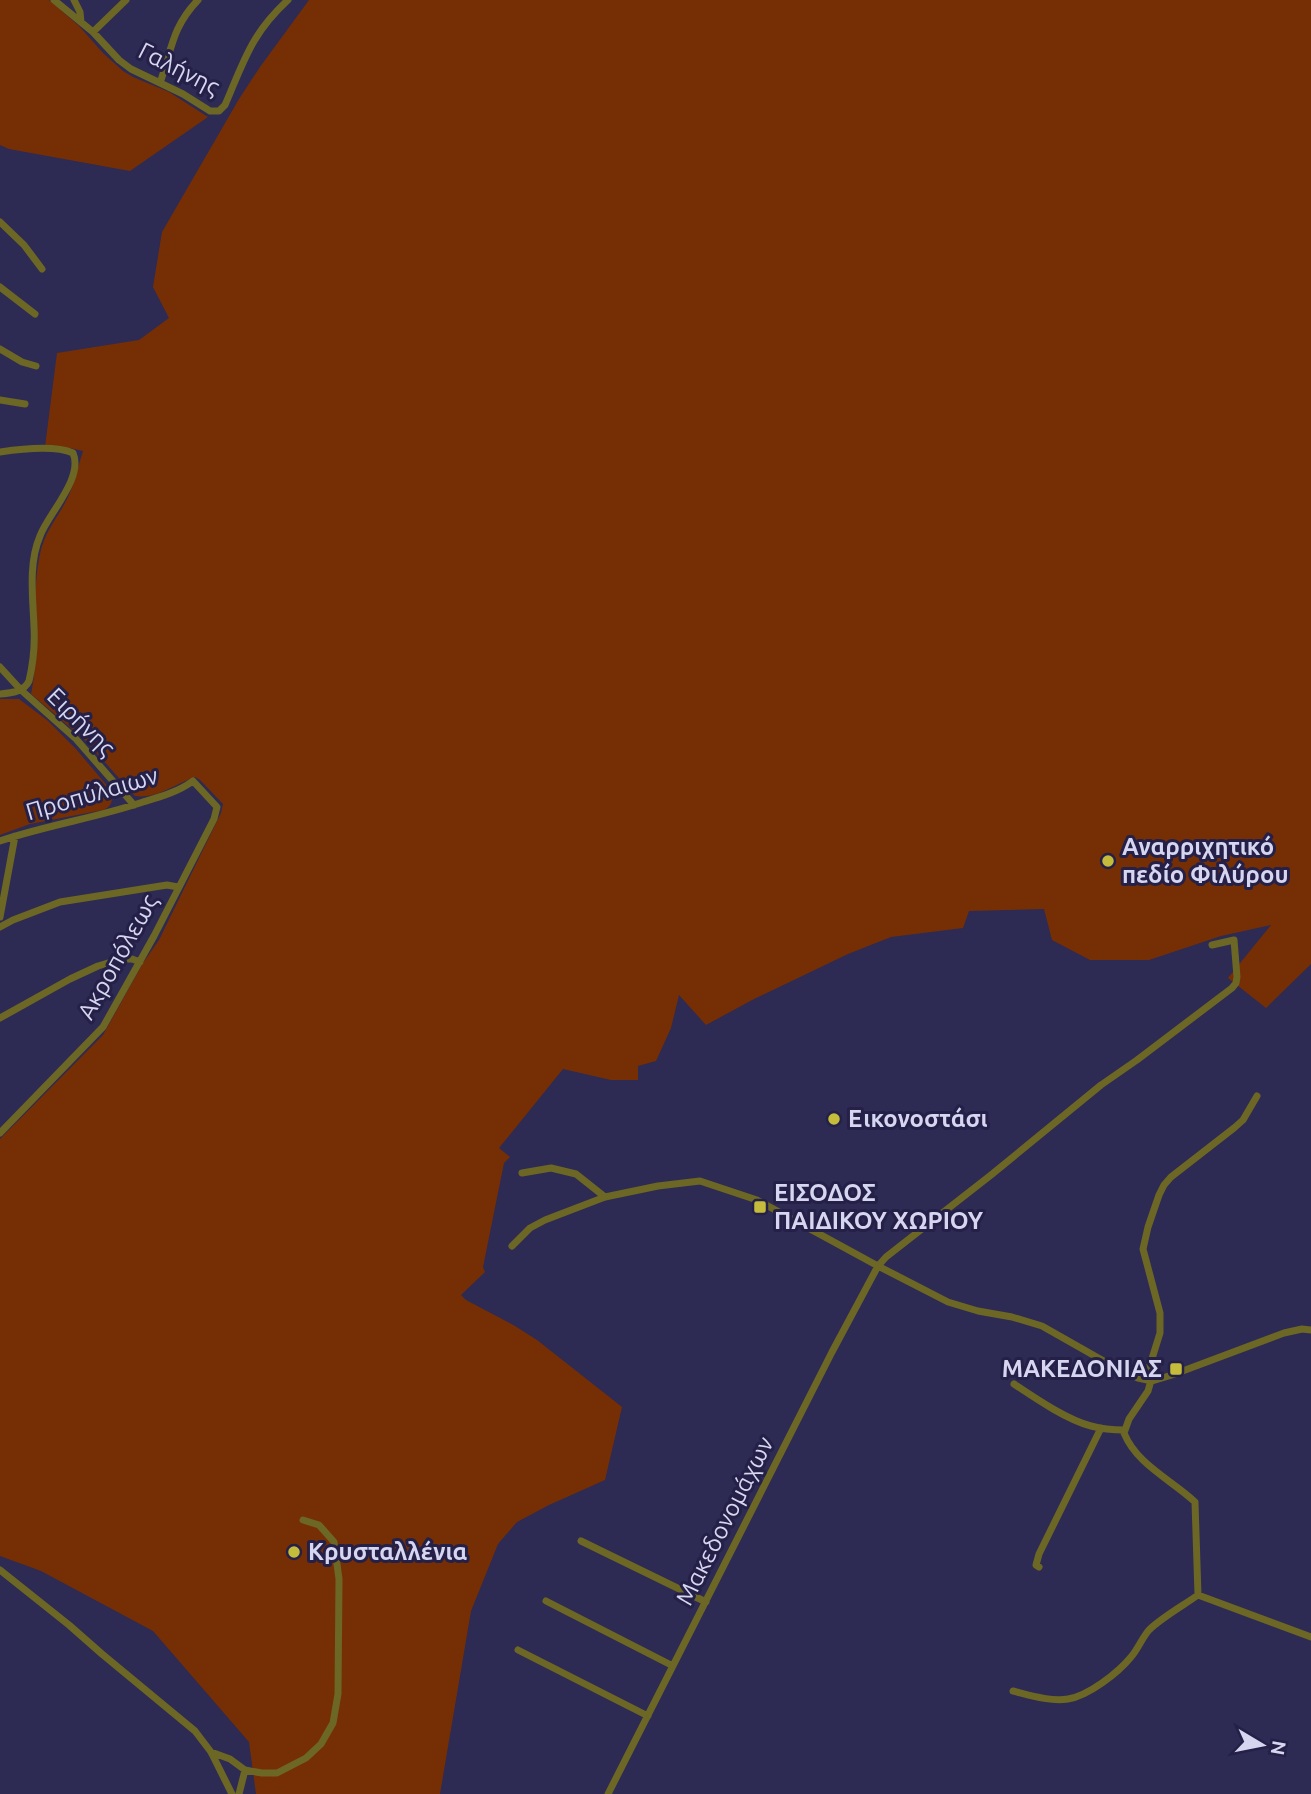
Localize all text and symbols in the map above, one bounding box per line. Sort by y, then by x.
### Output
street label: Γαλήνης [134,37,224,100]
street label: Ειρήνης [42,682,121,761]
street label: Προπύλαιων [23,762,162,825]
place label: Αναρριχητικό πεδίο Φιλύρου [1122,833,1289,888]
marker: Αναρριχητικό πεδίο Φιλύρου [1100,853,1116,869]
street label: Ακροπόλεως [72,889,163,1024]
place label: Εικονοστάσι [848,1105,988,1132]
marker: Εικονοστάσι [826,1111,842,1127]
place label: ΕΙΣΟΔΟΣ ΠΑΙΔΙΚΟΥ ΧΩΡΙΟΥ [774,1179,984,1234]
marker: ΕΙΣΟΔΟΣ ΠΑΙΔΙΚΟΥ ΧΩΡΙΟΥ [752,1199,768,1215]
place label: ΜΑΚΕΔΟΝΙΑΣ [1002,1355,1162,1382]
marker: ΜΑΚΕΔΟΝΙΑΣ [1168,1361,1184,1377]
street label: Μακεδονομάχων [670,1432,779,1609]
place label: Κρυσταλλένια [308,1538,468,1565]
marker: Κρυσταλλένια [286,1544,302,1560]
north arrow [1227,1710,1297,1780]
text: N [1267,1739,1291,1757]

